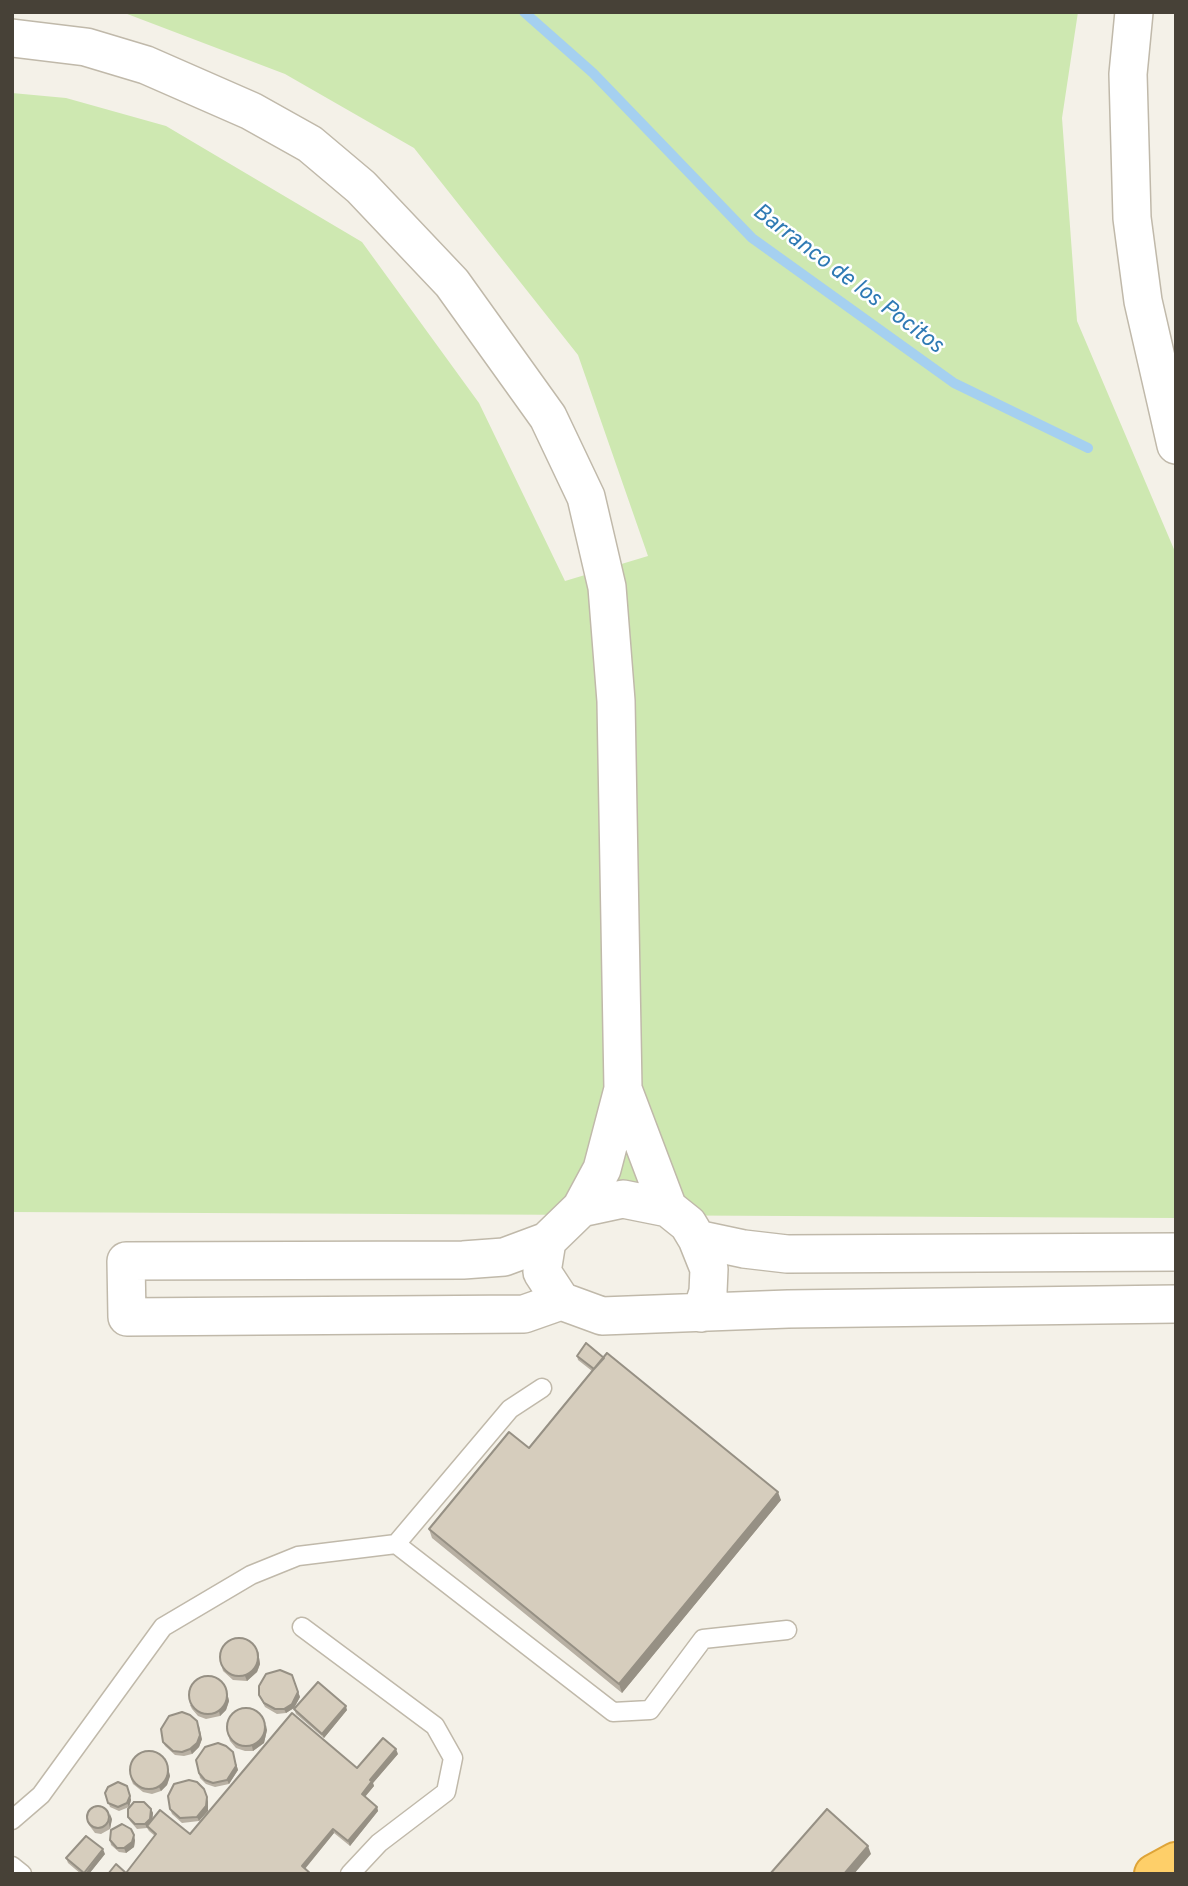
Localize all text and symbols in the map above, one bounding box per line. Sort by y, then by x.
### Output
water label: Barranco de los Pocitos [746,199,948,361]

